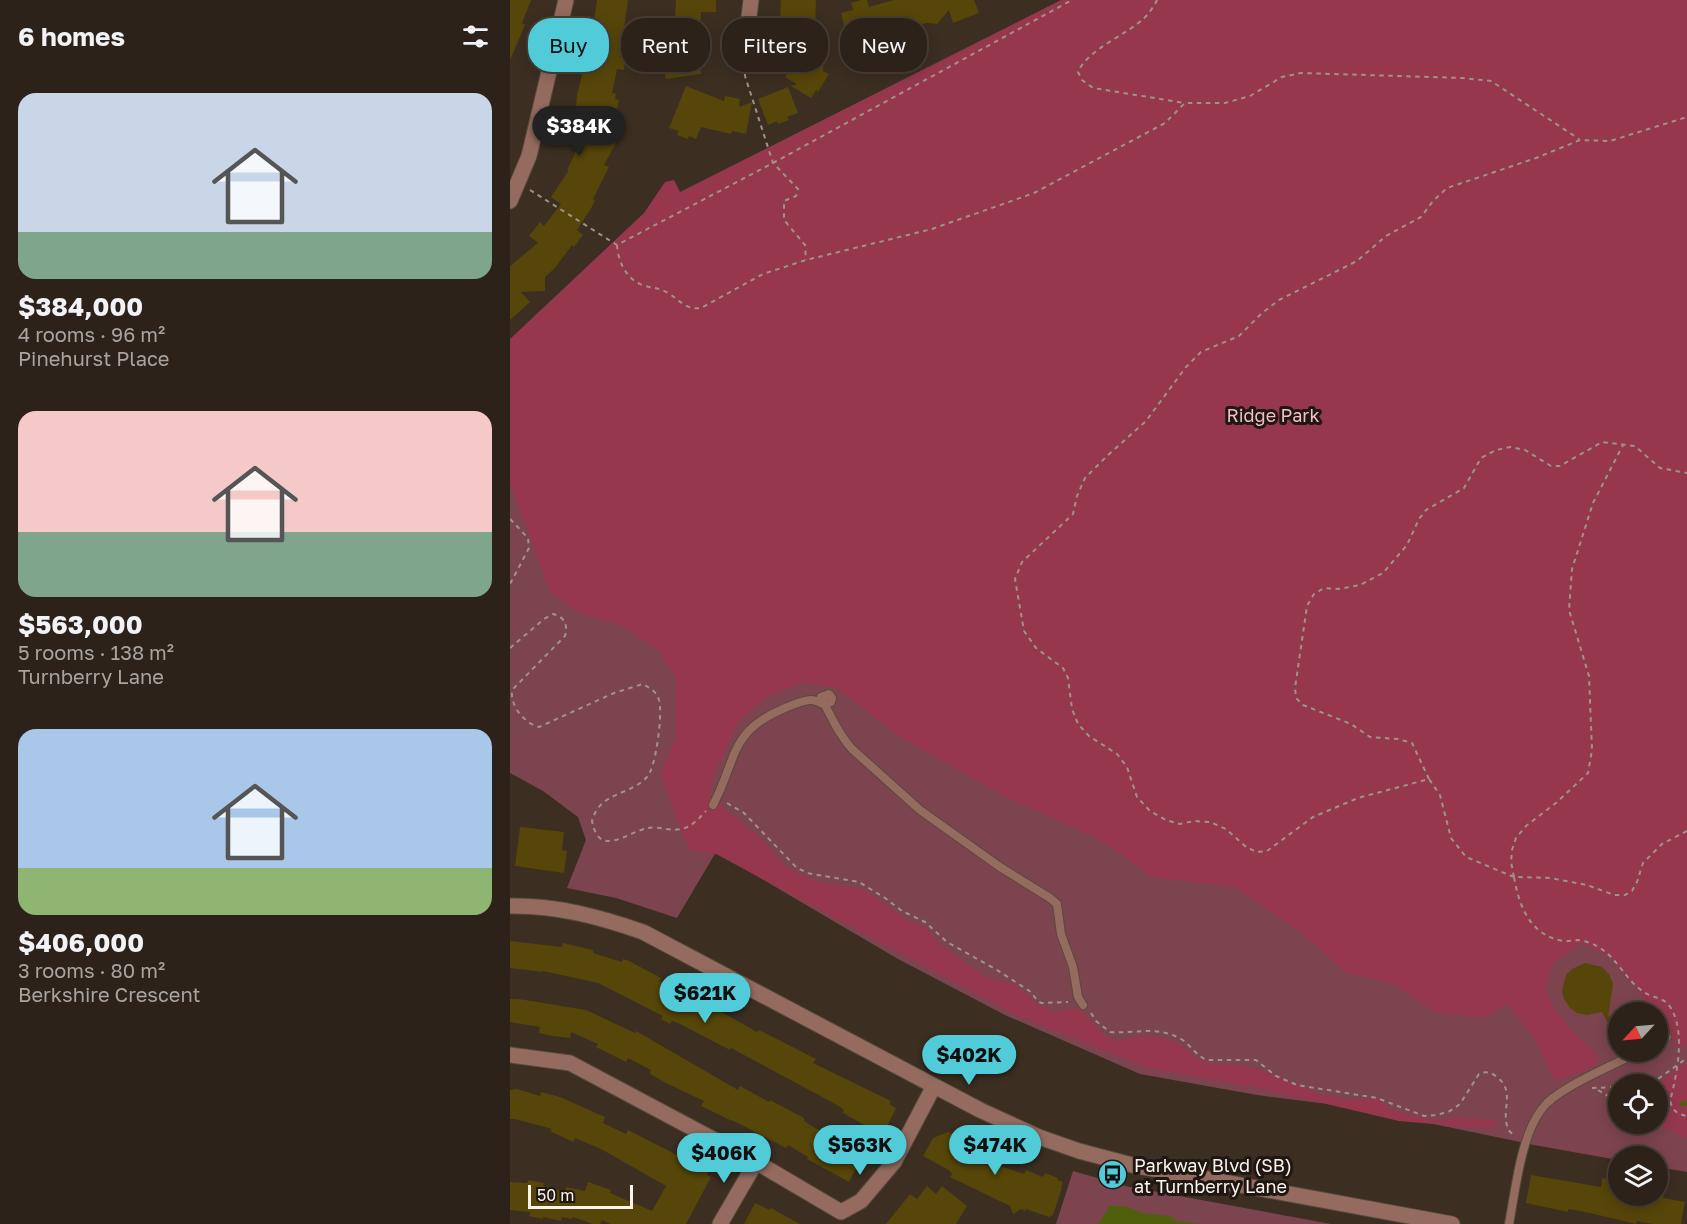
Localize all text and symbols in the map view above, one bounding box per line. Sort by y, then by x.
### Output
chip: Buy [528,18,609,72]
chip: Rent [621,18,710,72]
chip: Filters [722,18,828,72]
chip: New [840,18,927,72]
icon: filters [459,20,492,53]
text: 6 homes [18,21,125,52]
pin: $384K [537,106,621,157]
text: $384K [546,113,612,137]
icon: home [201,132,309,240]
text: $384,000 [18,291,143,322]
text: 4 rooms · 96 m² [18,322,165,346]
text: Pinehurst Place [18,346,169,370]
park label: Ridge Park [1226,404,1320,426]
icon: home [201,450,309,558]
text: $563,000 [18,609,143,640]
text: 5 rooms · 138 m² [18,640,174,664]
text: Turnberry Lane [18,664,164,688]
icon: home [201,768,309,876]
text: $406,000 [18,927,144,958]
text: 3 rooms · 80 m² [18,958,165,982]
pin: $621K [663,973,747,1024]
text: $621K [673,980,737,1004]
text: Berkshire Crescent [18,982,201,1006]
north arrow [1608,1002,1668,1062]
map controls [1608,1002,1668,1206]
pin: $402K [927,1035,1011,1086]
text: $402K [936,1042,1002,1066]
button: locate [1608,1074,1668,1134]
pin: $563K [818,1125,902,1176]
pin: $474K [953,1125,1037,1176]
text: $563K [828,1132,893,1156]
text: $474K [963,1132,1027,1156]
pin: $406K [682,1133,766,1184]
text: $406K [691,1140,757,1164]
button: layers [1608,1146,1668,1206]
place label: Parkway Blvd (SB) at Turnberry Lane [1134,1154,1292,1197]
bus stop icon: Parkway Blvd (SB) at Turnberry Lane [1097,1159,1129,1191]
scale bar [528,1182,633,1210]
text: 50 m [537,1185,574,1205]

